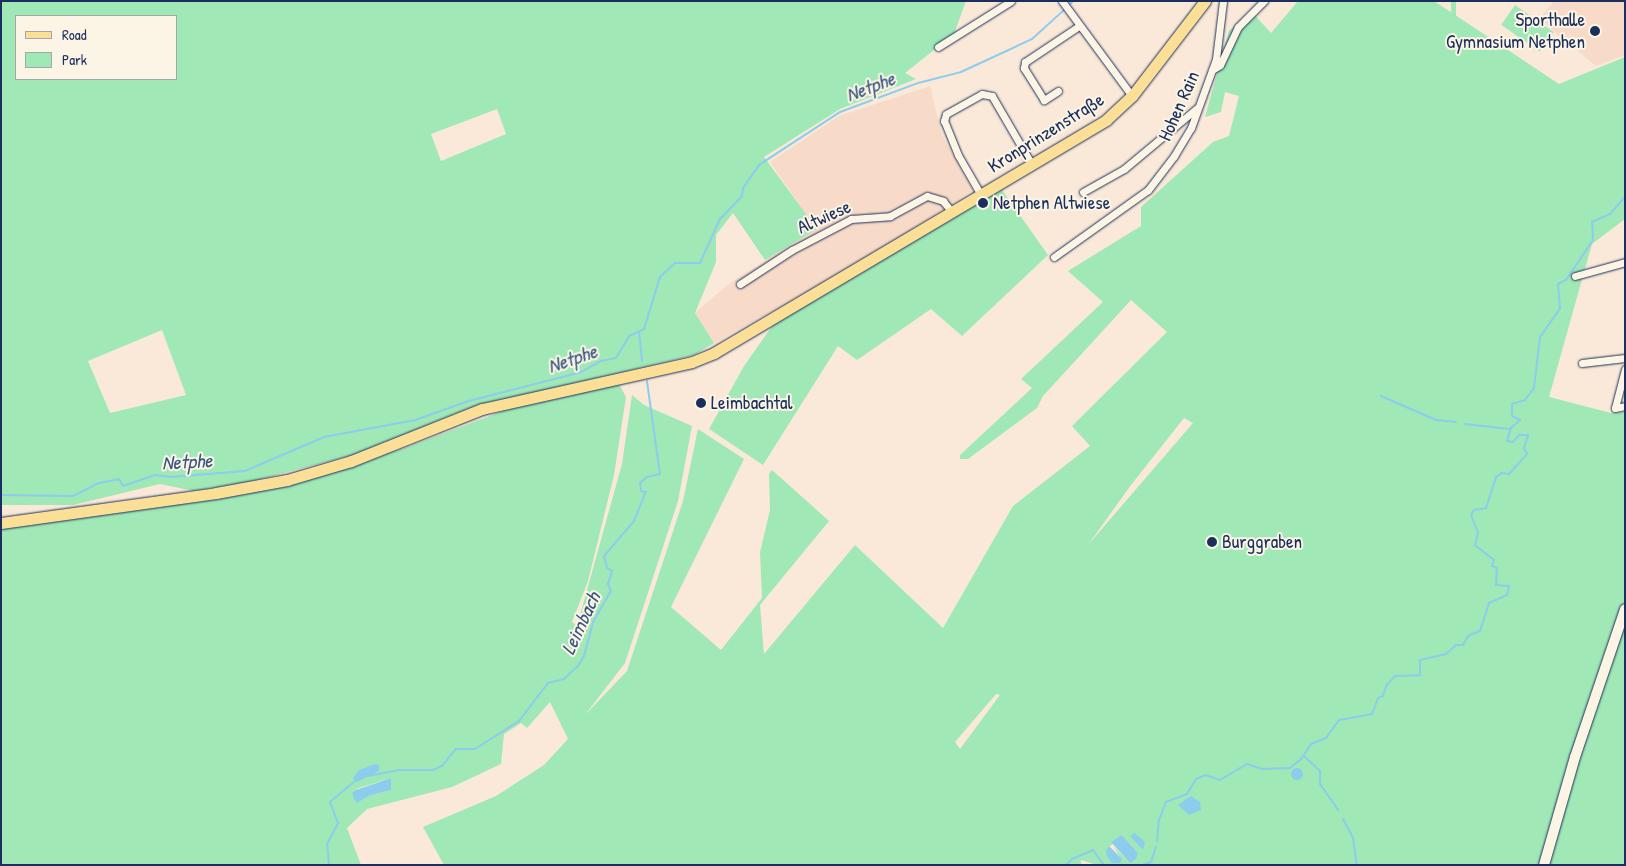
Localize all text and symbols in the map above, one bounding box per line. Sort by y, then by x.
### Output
place label: Sporthalle Gymnasium Netphen [1446,9,1585,53]
legend [15,15,178,80]
text: Road [62,24,87,45]
marker: Sporthalle Gymnasium Netphen [1589,25,1601,37]
text: Park [62,49,87,70]
water label: Netphe [842,66,898,106]
street label: Hohen Rain [1154,68,1204,144]
street label: Kronprinzenstraße [984,88,1108,178]
place label: Netphen Altwiese [993,192,1110,214]
street label: Altwiese [794,195,854,239]
marker: Netphen Altwiese [977,197,989,209]
water label: Netphe [544,338,600,378]
place label: Leimbachtal [711,392,792,414]
marker: Leimbachtal [695,397,707,409]
water label: Netphe [161,448,213,474]
place label: Burggraben [1222,531,1302,553]
marker: Burggraben [1206,536,1218,548]
water label: Leimbach [555,588,605,658]

